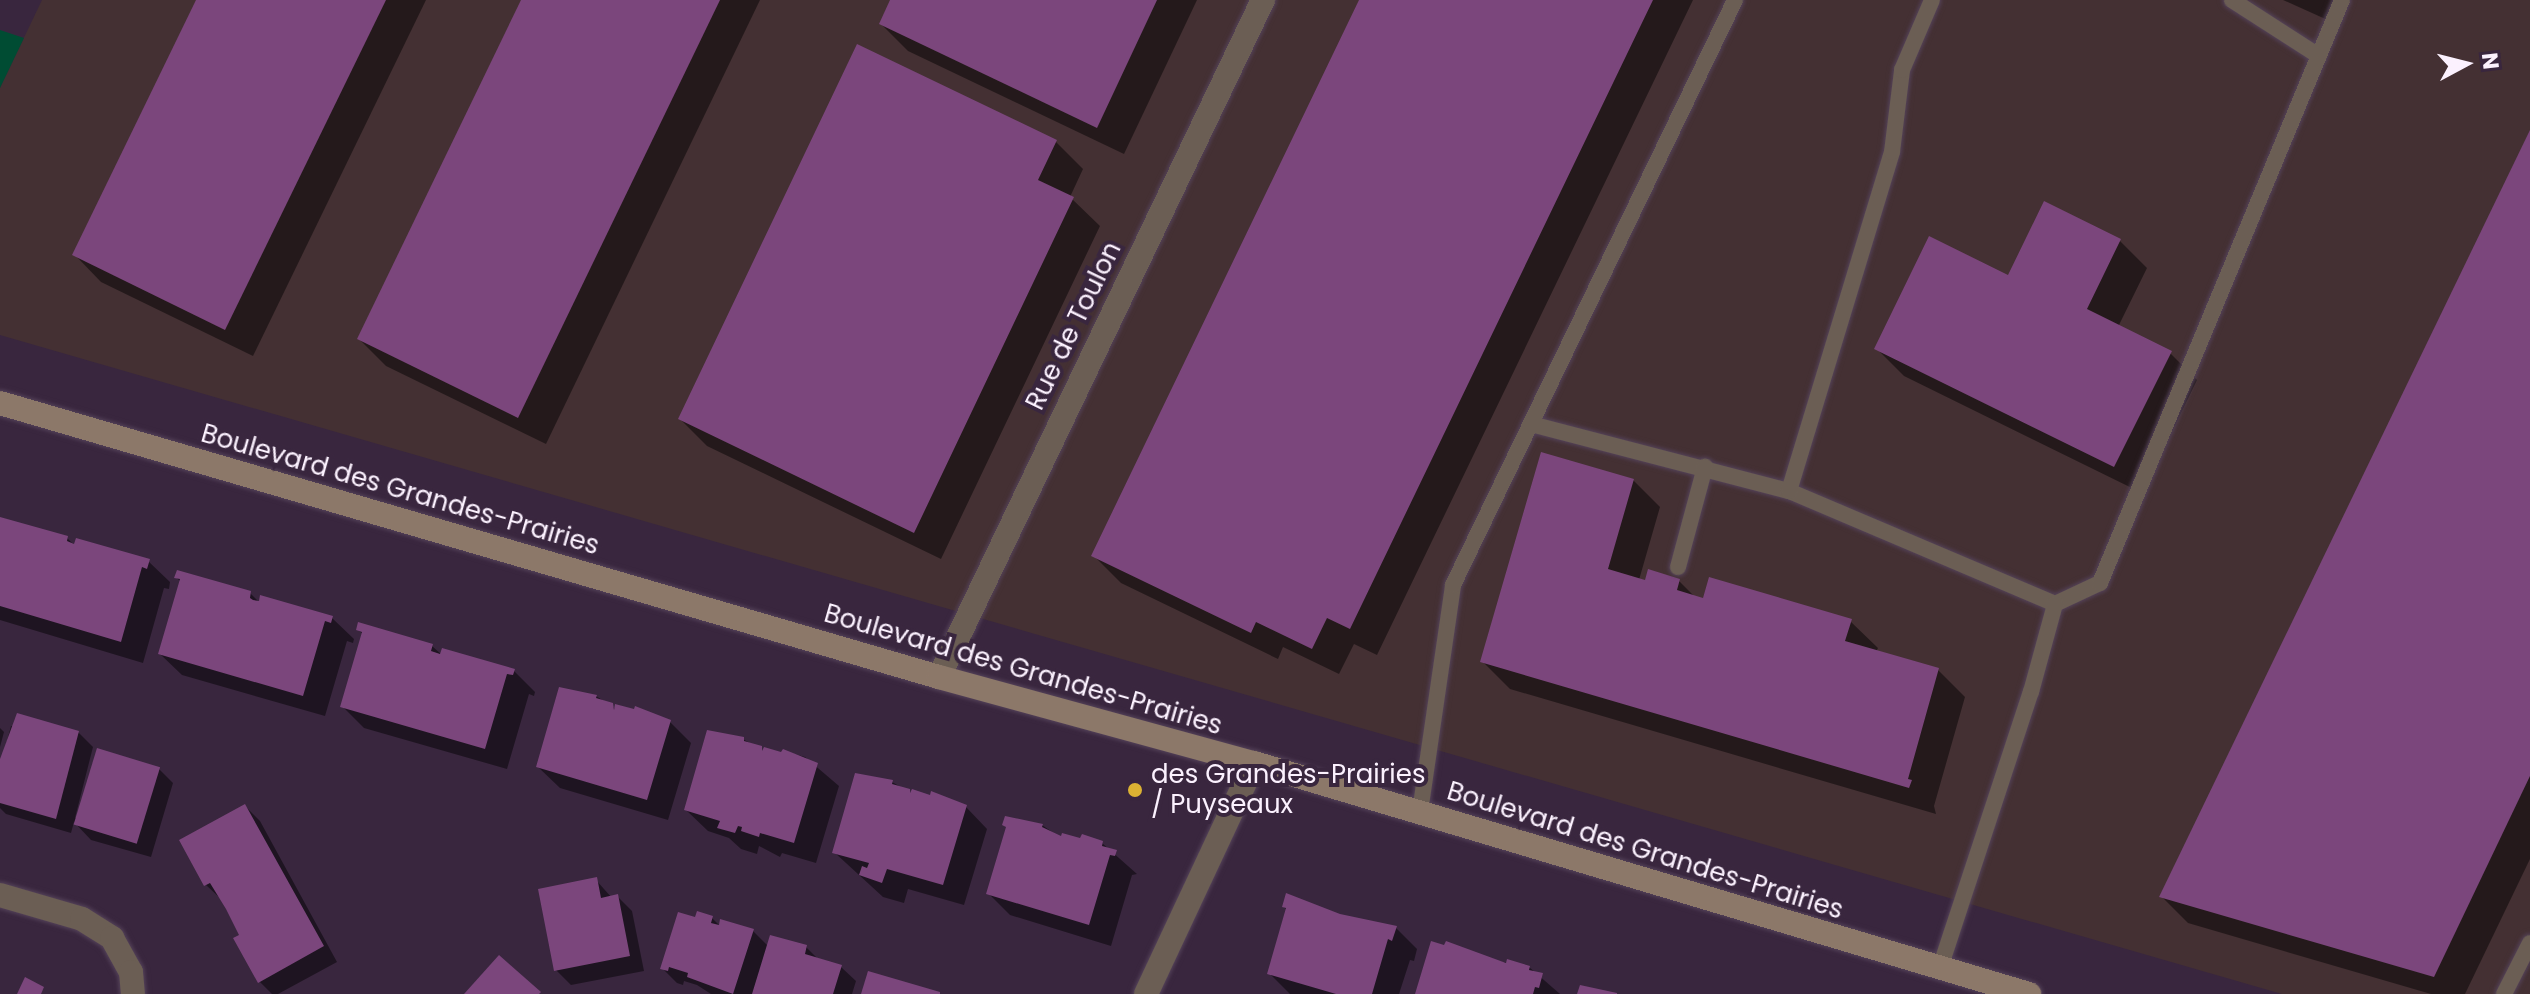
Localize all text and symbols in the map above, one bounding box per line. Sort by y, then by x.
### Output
north arrow [2426,24,2506,104]
text: N [2474,51,2507,71]
street label: Rue de Toulon [1020,237,1128,415]
street label: Boulevard des Grandes-Prairies [197,418,603,562]
street label: Boulevard des Grandes-Prairies [820,598,1226,742]
place label: des Grandes-Prairies / Puyseaux [1151,759,1425,820]
street label: Boulevard des Grandes-Prairies [1443,776,1847,926]
marker: des Grandes-Prairies / Puyseaux [1126,781,1144,799]

